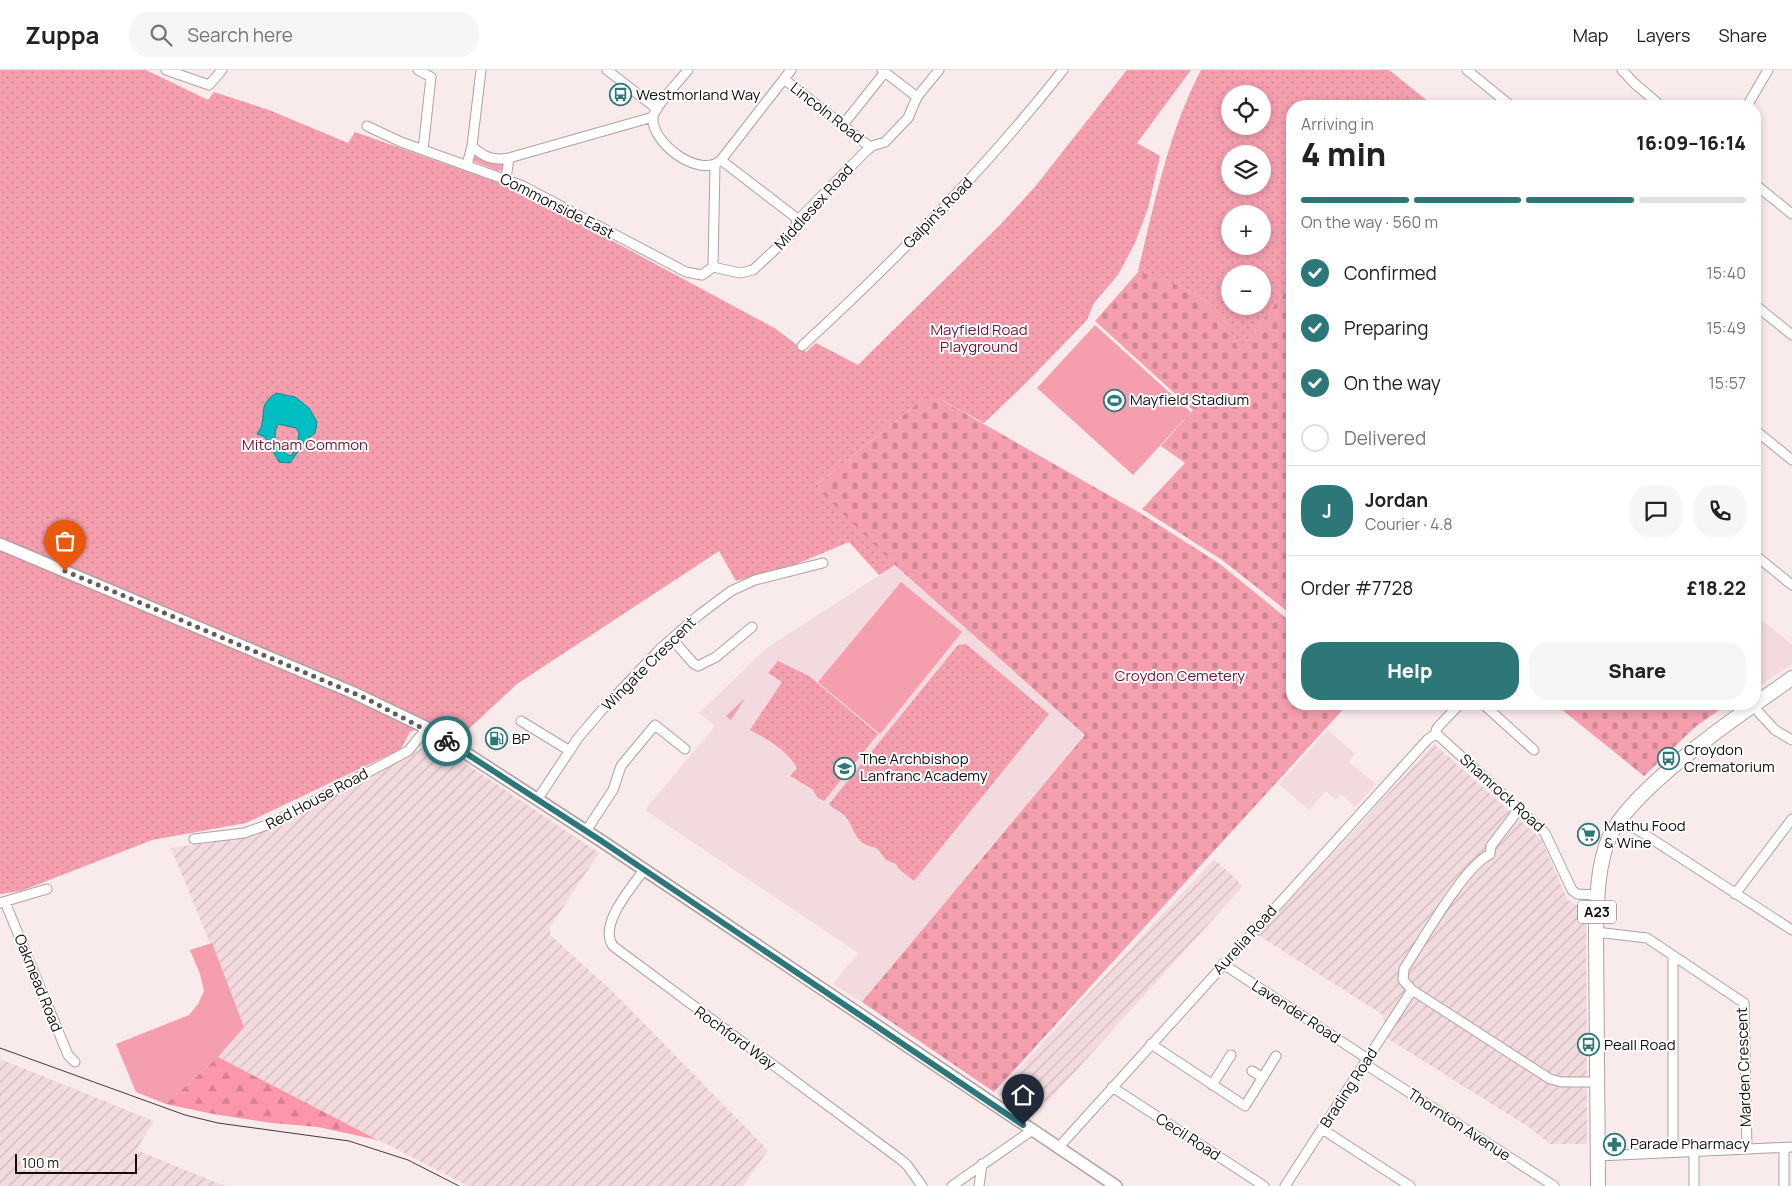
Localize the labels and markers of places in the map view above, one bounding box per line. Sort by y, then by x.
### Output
bus stop icon: Westmorland Way [608,83,632,107]
place label: Westmorland Way [636,84,761,105]
sports icon: Mayfield Stadium [1102,388,1126,412]
place label: Mayfield Stadium [1130,389,1249,410]
pin [44,520,86,571]
fuel station icon: BP [484,727,508,751]
place label: BP [512,728,530,749]
place label: Croydon Crematorium [1684,739,1775,777]
bus stop icon: Croydon Crematorium [1656,747,1680,771]
place label: The Archbishop Lanfranc Academy [860,748,988,786]
school or university icon: The Archbishop Lanfranc Academy [832,756,856,780]
place label: Mathu Food & Wine [1604,815,1686,853]
supermarket icon: Mathu Food & Wine [1576,823,1600,847]
bus stop icon: Peall Road [1576,1033,1600,1057]
place label: Peall Road [1604,1034,1676,1055]
pin [1002,1074,1044,1125]
pharmacy icon: Parade Pharmacy [1602,1132,1626,1156]
place label: Parade Pharmacy [1630,1133,1750,1154]

